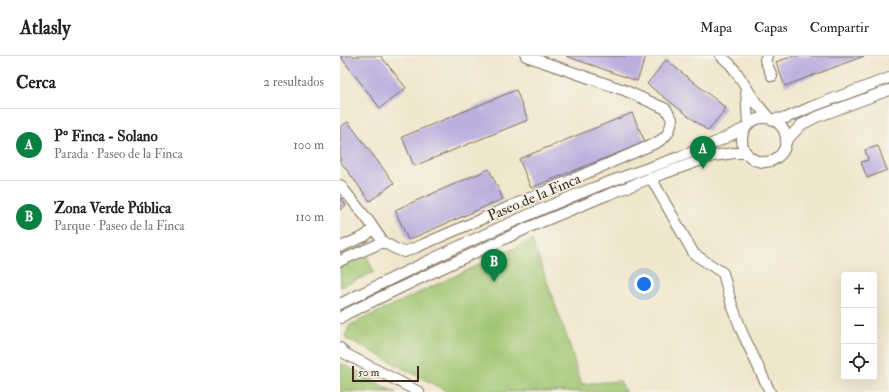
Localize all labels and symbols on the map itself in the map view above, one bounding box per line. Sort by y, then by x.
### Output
pin: A [690,136,716,169]
street label: Paseo de la Finca [485,169,584,226]
pin: B [481,249,507,282]
your location [634,274,654,294]
scale bar [352,364,419,383]

